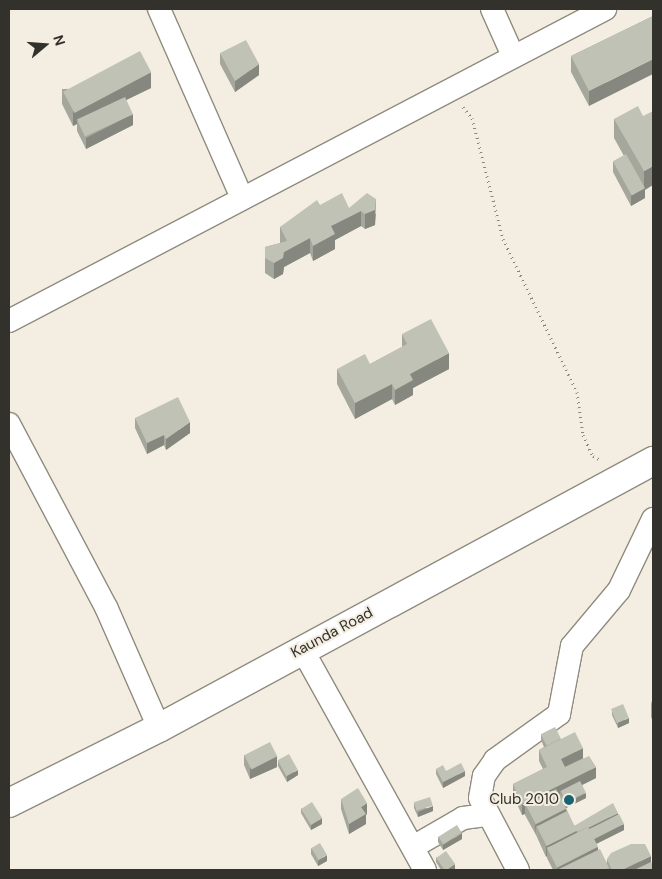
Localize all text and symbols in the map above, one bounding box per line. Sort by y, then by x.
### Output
north arrow [20,20,70,70]
text: N [49,33,69,48]
street label: Kaunda Road [288,604,376,662]
place label: Club 2010 [489,791,559,809]
marker: Club 2010 [563,794,575,806]

